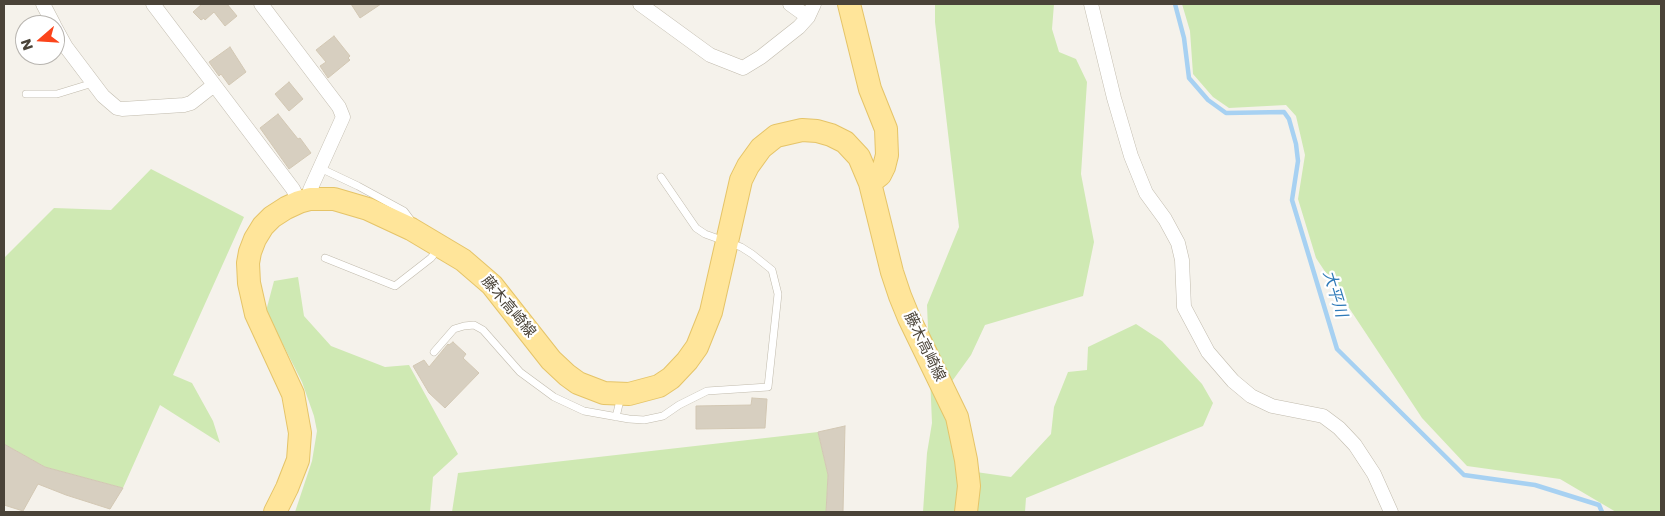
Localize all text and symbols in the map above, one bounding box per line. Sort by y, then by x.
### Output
north arrow [15,15,65,65]
text: N [16,36,38,53]
water label: 大平川 [1318,268,1350,320]
street label: 藤木高崎線 [477,272,539,342]
street label: 藤木高崎線 [899,309,949,385]

